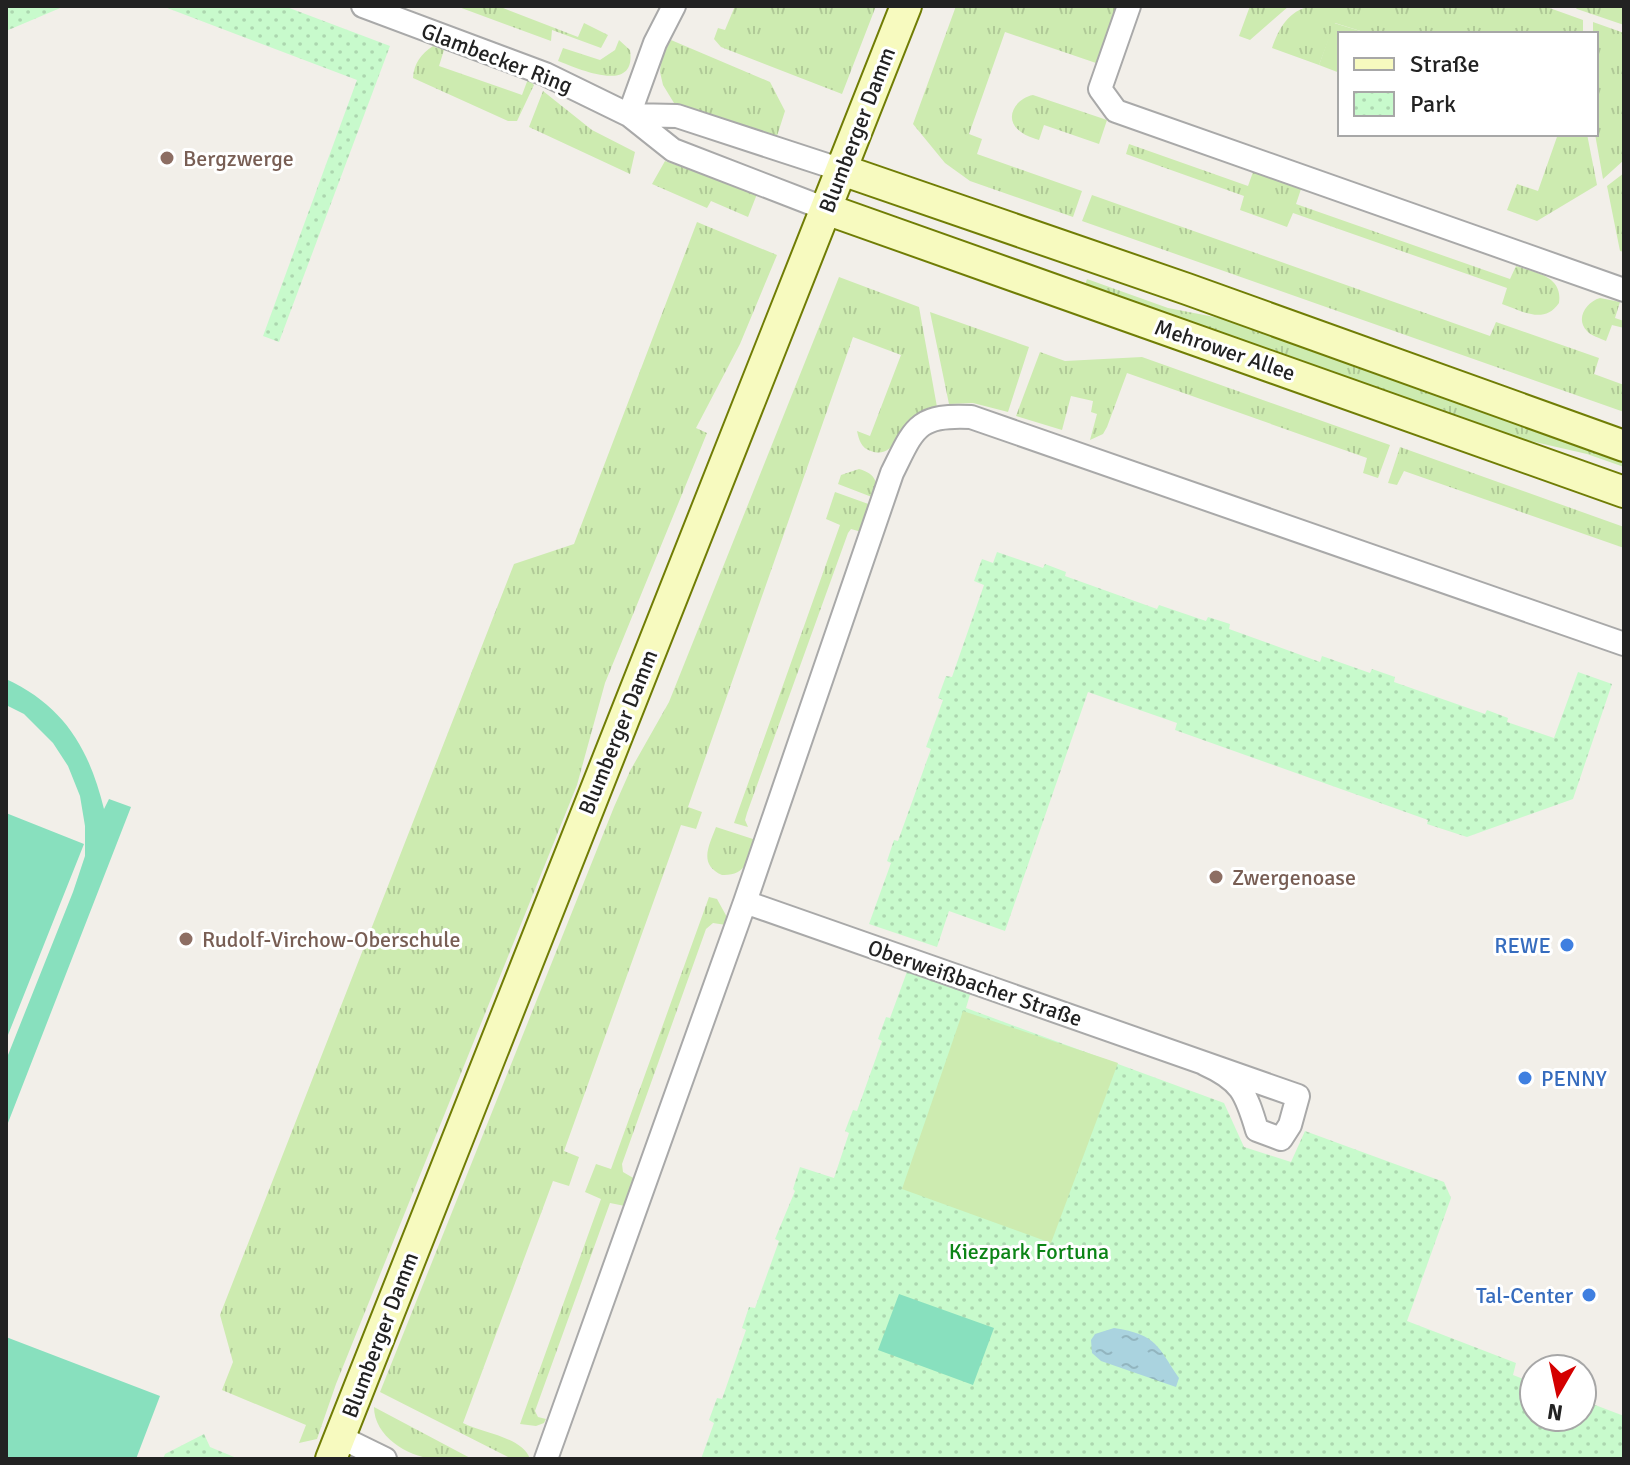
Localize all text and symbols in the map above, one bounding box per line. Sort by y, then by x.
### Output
street label: Glambecker Ring [418,17,576,99]
legend [1338,32,1598,136]
street label: Blumberger Damm [813,43,901,217]
text: Straße [1410,49,1480,79]
text: Park [1410,89,1456,119]
place label: Bergzwerge [183,145,294,172]
marker: Bergzwerge [158,149,176,167]
street label: Mehrower Allee [1151,313,1299,387]
street label: Blumberger Damm [573,646,663,818]
place label: Zwergenoase [1232,864,1356,891]
marker: Zwergenoase [1207,868,1225,886]
place label: Rudolf-Virchow-Oberschule [202,926,460,953]
marker: Rudolf-Virchow-Oberschule [177,930,195,948]
place label: REWE [1494,932,1551,959]
street label: Oberweißbacher Straße [864,934,1086,1032]
marker: REWE [1558,936,1576,954]
place label: PENNY [1541,1065,1607,1092]
marker: PENNY [1516,1069,1534,1087]
park label: Kiezpark Fortuna [949,1238,1109,1265]
street label: Blumberger Damm [336,1248,424,1422]
place label: Tal-Center [1476,1282,1573,1309]
marker: Tal-Center [1580,1286,1598,1304]
north arrow [1518,1353,1598,1433]
text: N [1545,1398,1565,1427]

